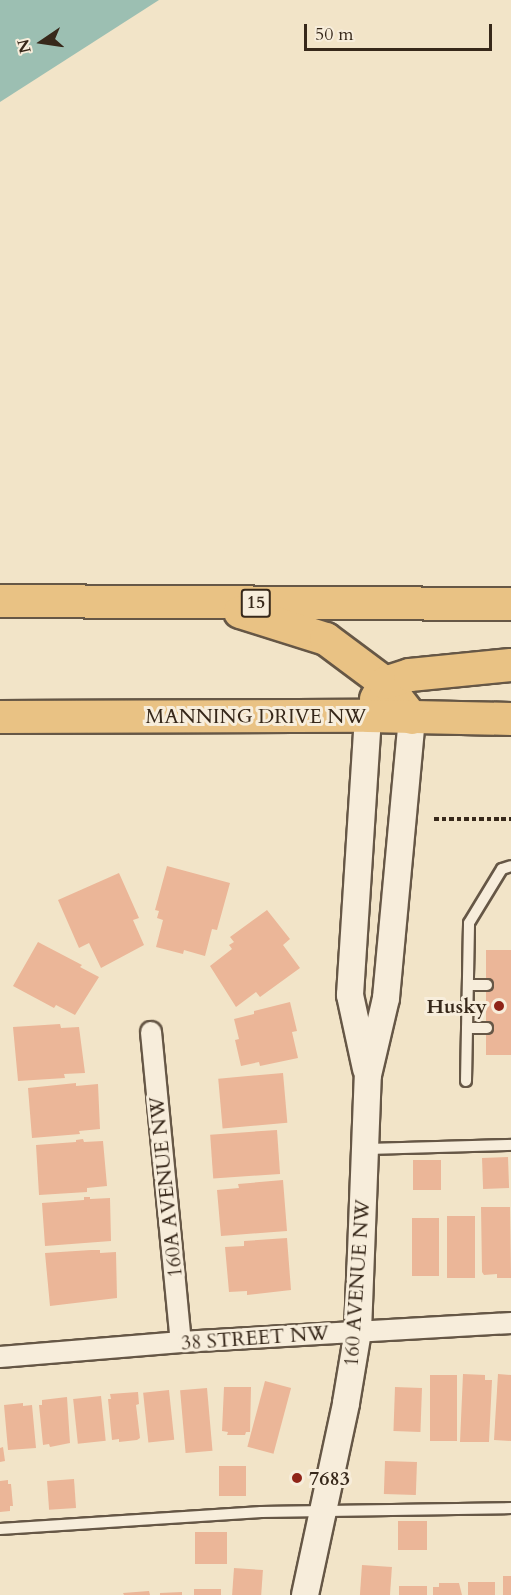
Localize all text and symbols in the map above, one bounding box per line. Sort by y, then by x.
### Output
north arrow [12,12,72,72]
scale bar [307,12,494,50]
text: 50 m [315,22,354,47]
text: N [12,37,37,55]
road number: 15 [240,588,272,618]
street label: MANNING DRIVE NW [146,704,366,728]
place label: Husky [426,994,487,1018]
marker: Husky [492,999,506,1013]
street label: 160A AVENUE NW [145,1095,187,1279]
street label: 160 AVENUE NW [339,1199,375,1367]
street label: 38 STREET NW [180,1321,330,1355]
place label: 7683 [309,1466,350,1490]
marker: 7683 [290,1471,304,1485]

